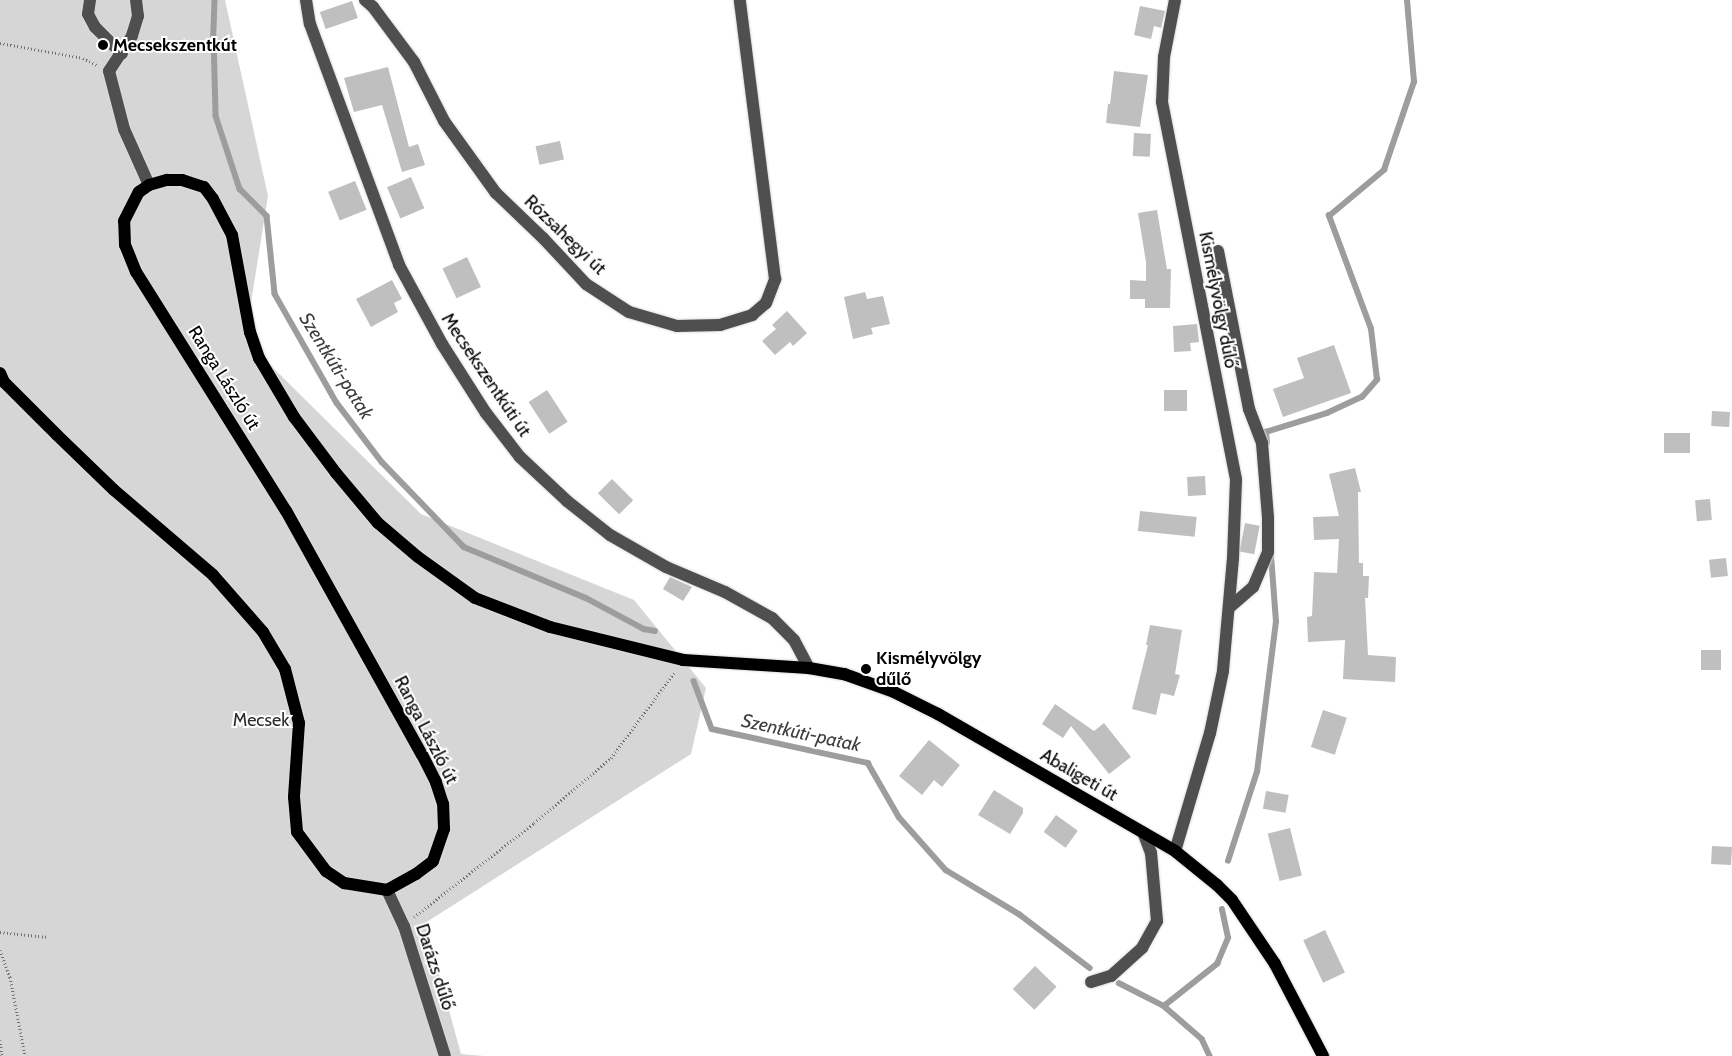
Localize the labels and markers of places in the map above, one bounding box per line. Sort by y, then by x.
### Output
place label: Mecsekszentkút [113,34,237,56]
marker: Mecsekszentkút [97,39,109,51]
place label: Kismélyvölgy dűlő [876,648,981,691]
marker: Kismélyvölgy dűlő [860,663,872,675]

